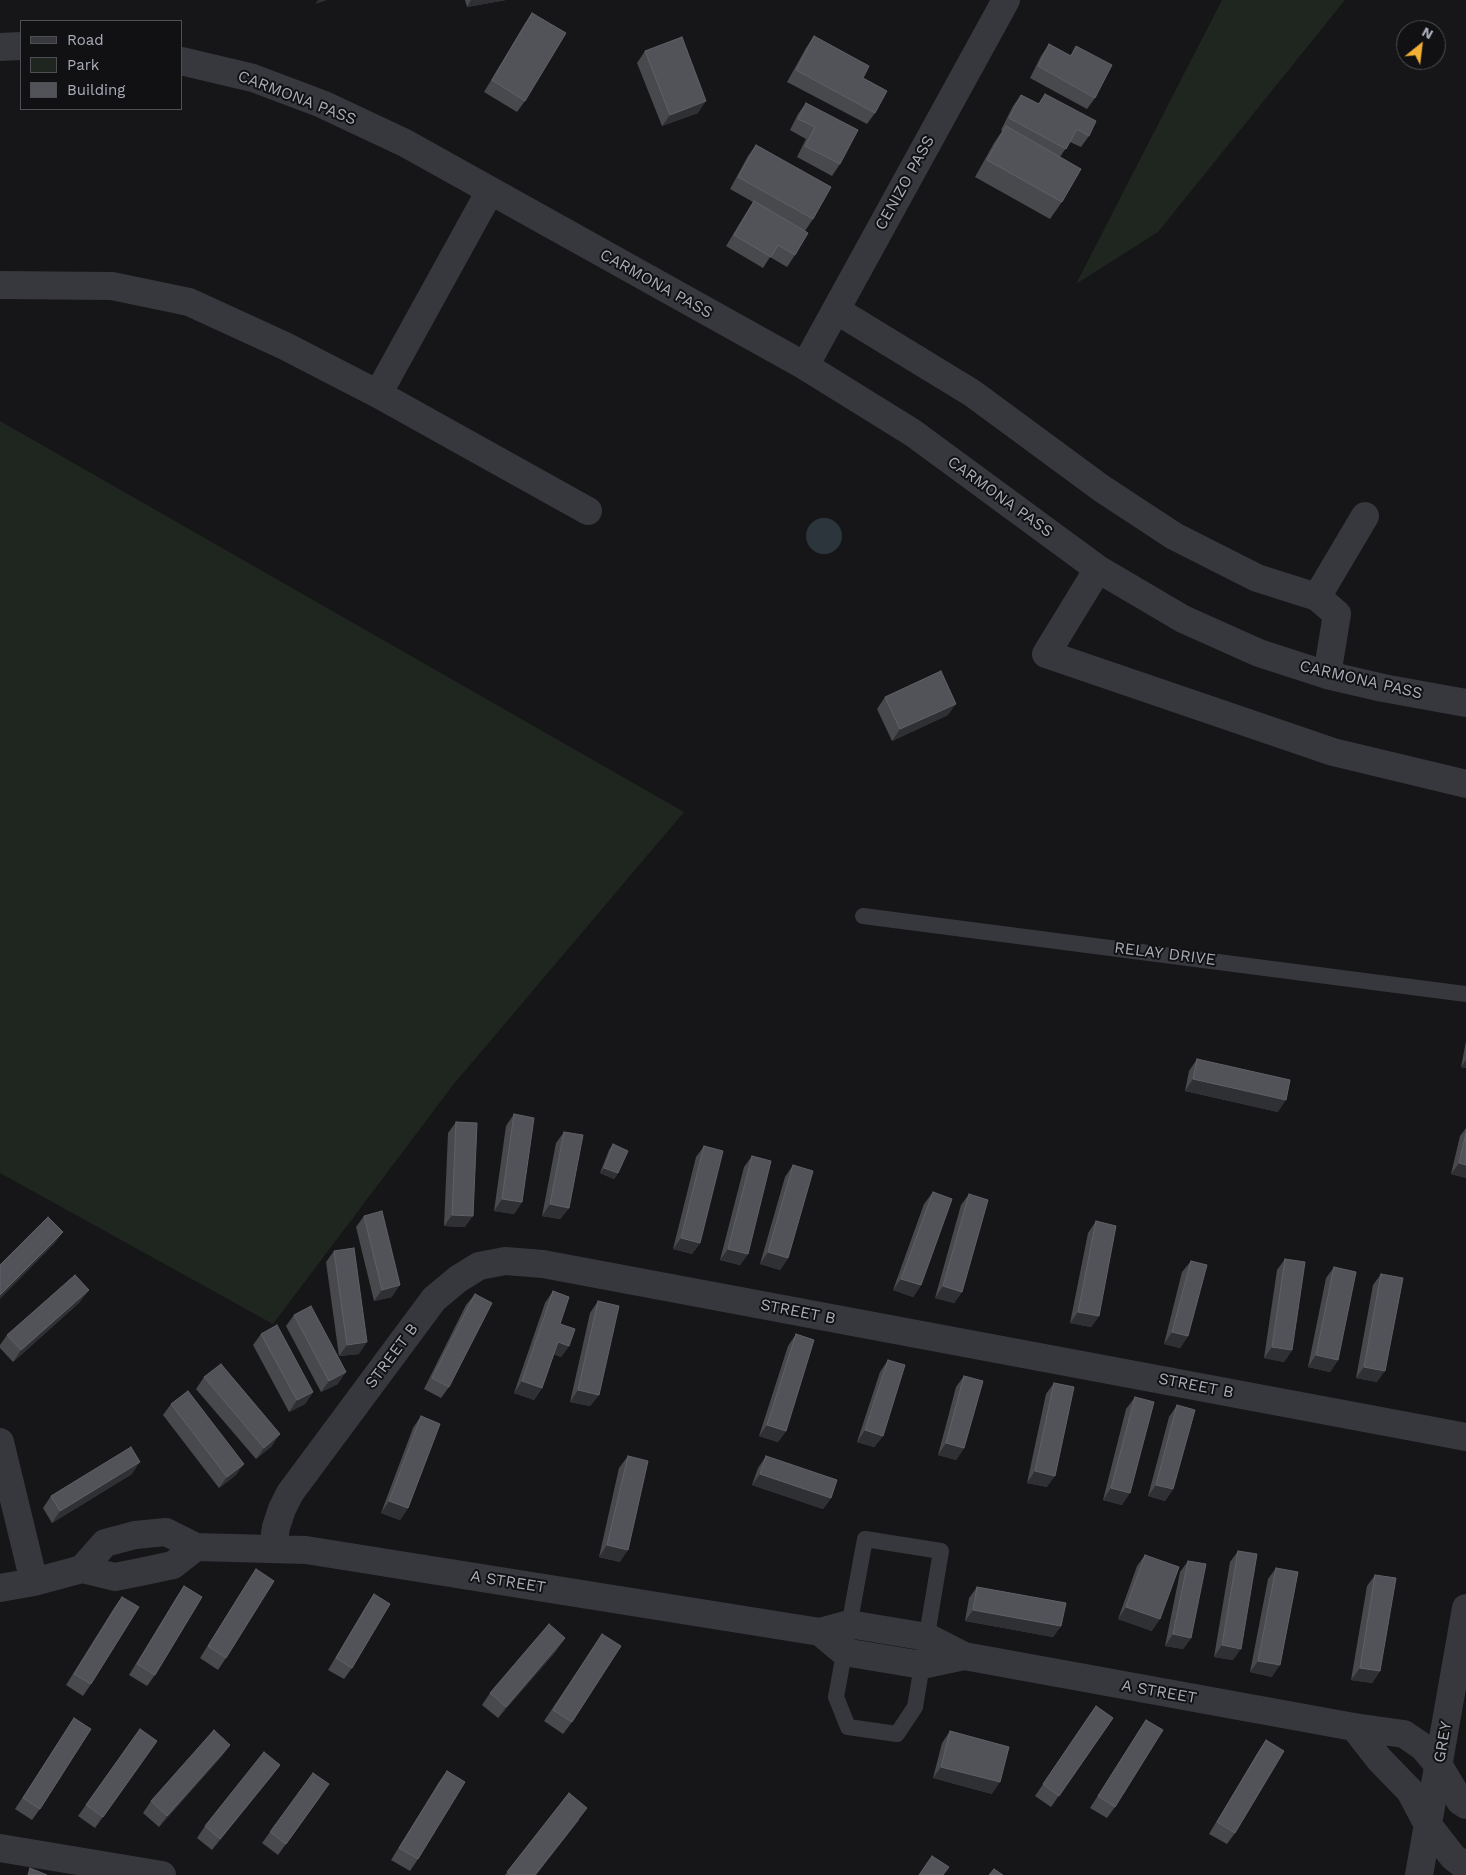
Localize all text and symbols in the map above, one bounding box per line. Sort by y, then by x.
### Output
legend [20,20,182,110]
north arrow [1396,20,1446,70]
text: N [1419,23,1436,42]
text: Road [67,31,104,49]
text: Park [67,56,99,74]
street label: CARMONA PASS [235,67,359,129]
text: Building [67,81,125,99]
street label: CENIZO PASS [871,132,939,234]
street label: CARMONA PASS [596,245,716,323]
street label: CARMONA PASS [944,452,1056,542]
street label: CARMONA PASS [1298,657,1424,703]
street label: RELAY DRIVE [1113,938,1217,970]
street label: STREET B [759,1295,837,1329]
street label: STREET B [361,1320,423,1392]
street label: STREET B [1157,1369,1235,1403]
street label: A STREET [469,1567,547,1597]
street label: A STREET [1120,1676,1198,1708]
street label: GREY [1430,1720,1456,1764]

